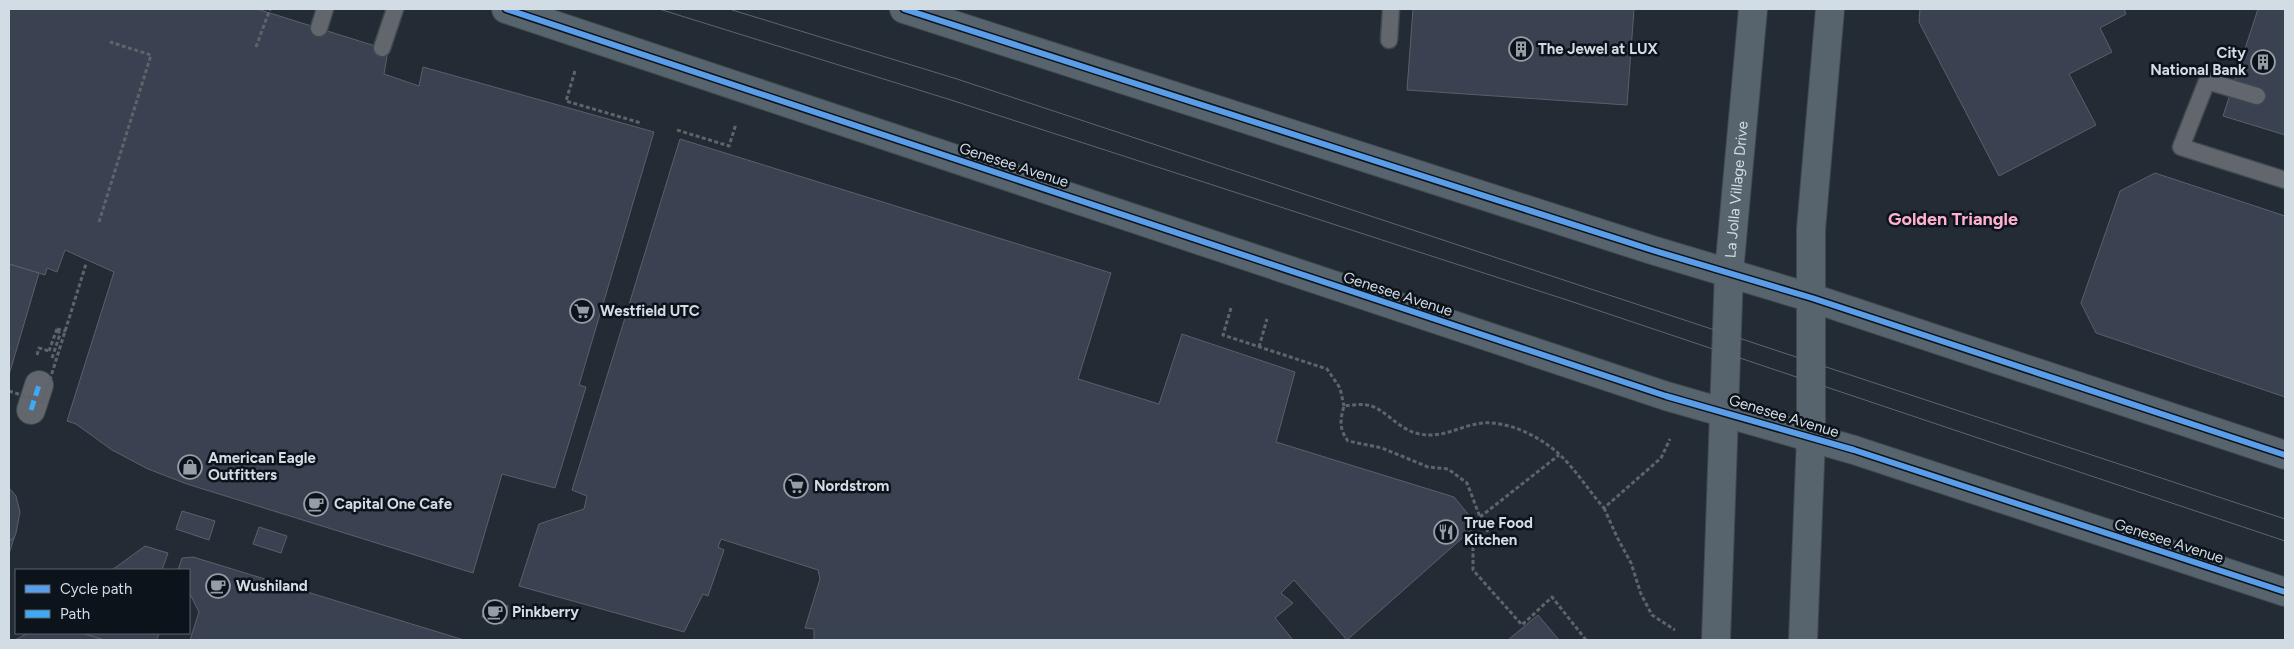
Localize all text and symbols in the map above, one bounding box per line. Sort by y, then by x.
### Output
building icon: The Jewel at LUX [1508,36,1534,62]
place label: The Jewel at LUX [1538,40,1659,58]
place label: City National Bank [2150,44,2246,79]
building icon: City National Bank [2250,49,2276,75]
street label: La Jolla Village Drive [1721,120,1752,259]
street label: Genesee Avenue [957,139,1071,191]
district label: Golden Triangle [1888,208,2018,230]
street label: Genesee Avenue [1341,268,1455,320]
supermarket icon: Westfield UTC [569,298,595,324]
place label: Westfield UTC [600,302,700,320]
street label: Genesee Avenue [1727,391,1841,441]
place label: American Eagle Outfitters [208,449,317,484]
shop icon: American Eagle Outfitters [177,454,203,480]
supermarket icon: Nordstrom [783,473,809,499]
place label: Nordstrom [814,477,889,495]
cafe icon: Capital One Cafe [303,491,329,517]
place label: Capital One Cafe [334,495,453,513]
place label: True Food Kitchen [1464,514,1533,549]
street label: Genesee Avenue [2112,515,2226,567]
restaurant icon: True Food Kitchen [1433,519,1459,545]
legend [15,569,190,634]
cafe icon: Wushiland [205,573,231,599]
place label: Wushiland [236,577,308,595]
text: Cycle path [60,580,132,598]
cafe icon: Pinkberry [482,599,508,625]
place label: Pinkberry [512,603,579,621]
text: Path [60,605,90,623]

